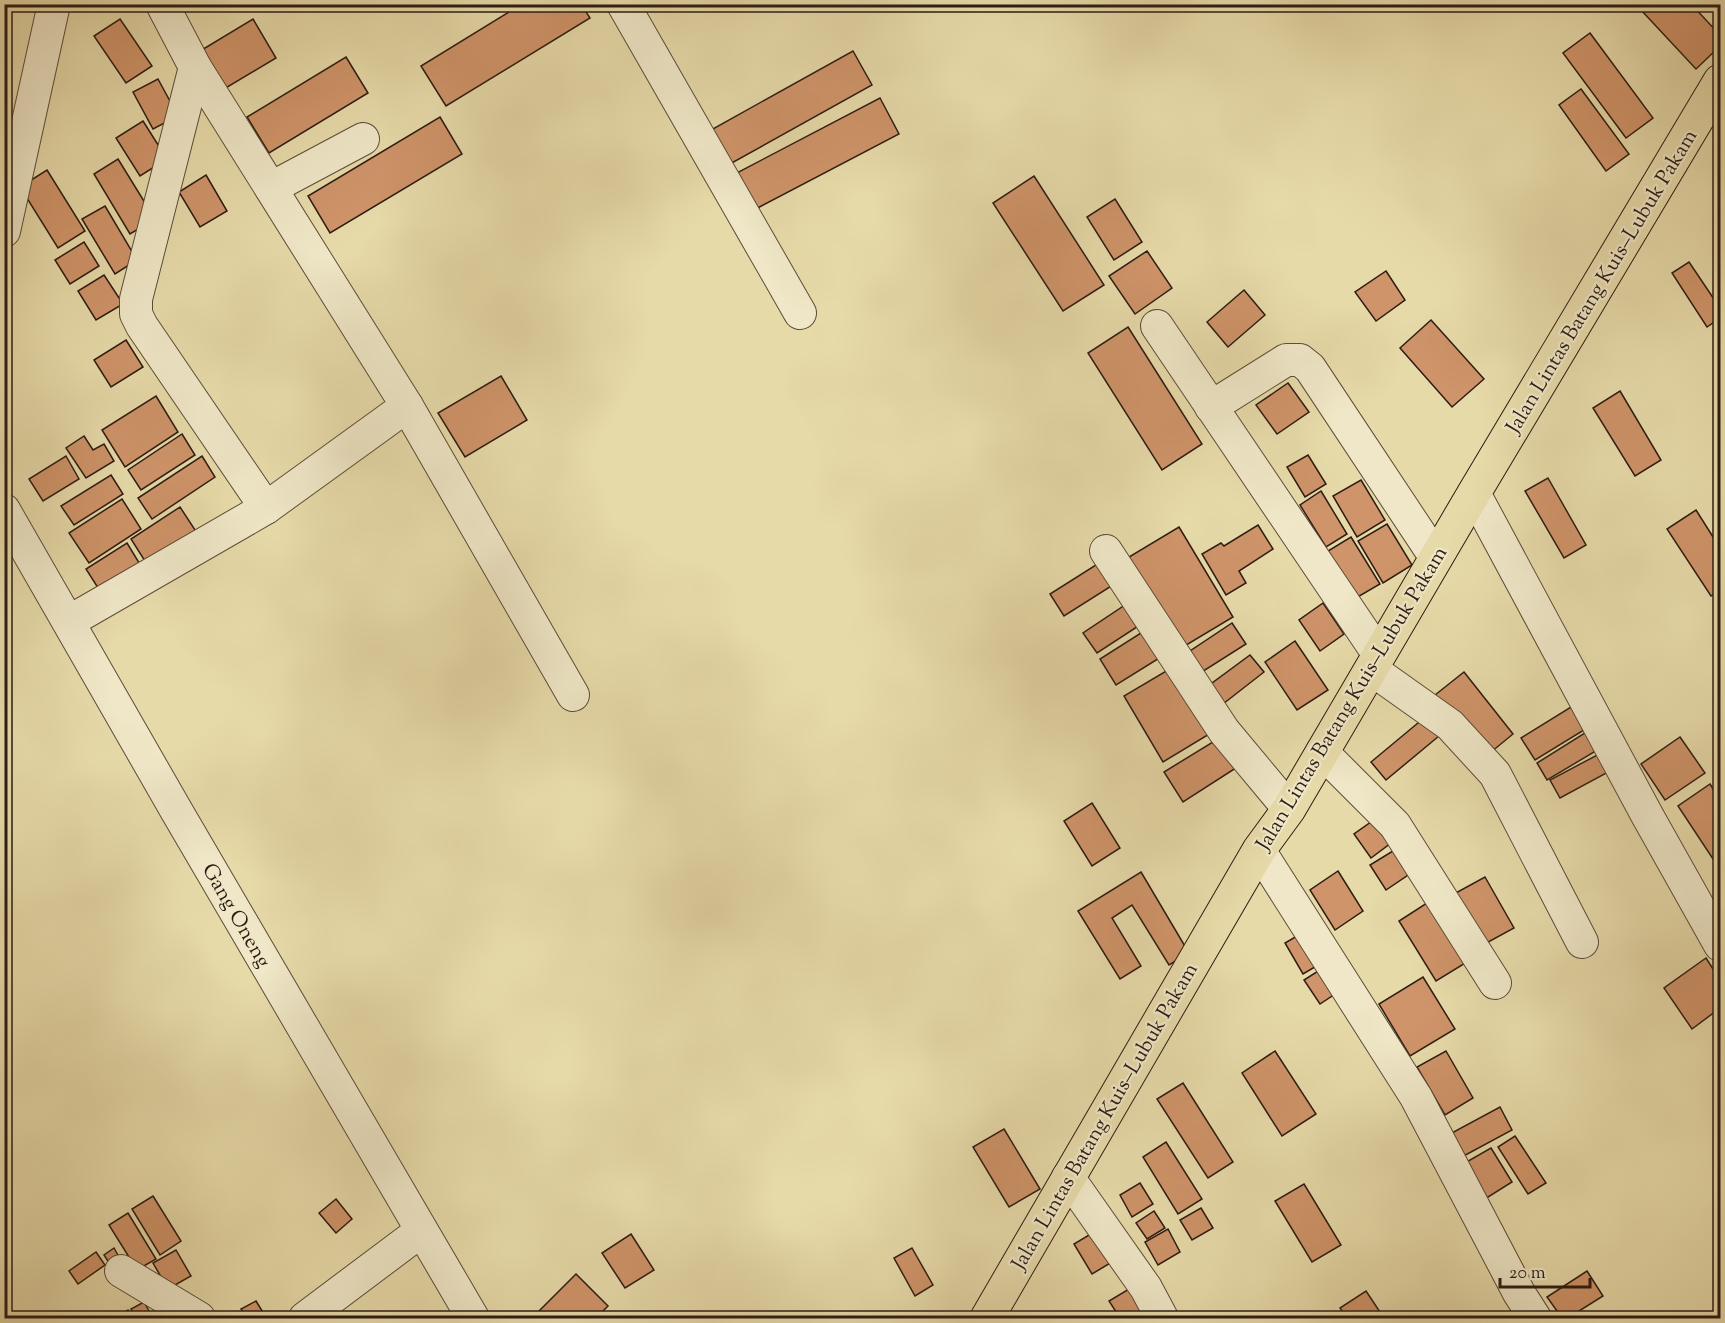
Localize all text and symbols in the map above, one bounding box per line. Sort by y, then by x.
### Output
street label: Jalan Lintas Batang Kuis–Lubuk Pakam [1499,124,1706,441]
street label: Jalan Lintas Batang Kuis–Lubuk Pakam [1249,541,1456,858]
street label: Gang Oneng [193,858,277,974]
street label: Jalan Lintas Batang Kuis–Lubuk Pakam [1005,958,1206,1277]
scale bar [1500,1251,1590,1289]
text: 20 m [1509,1261,1546,1287]

